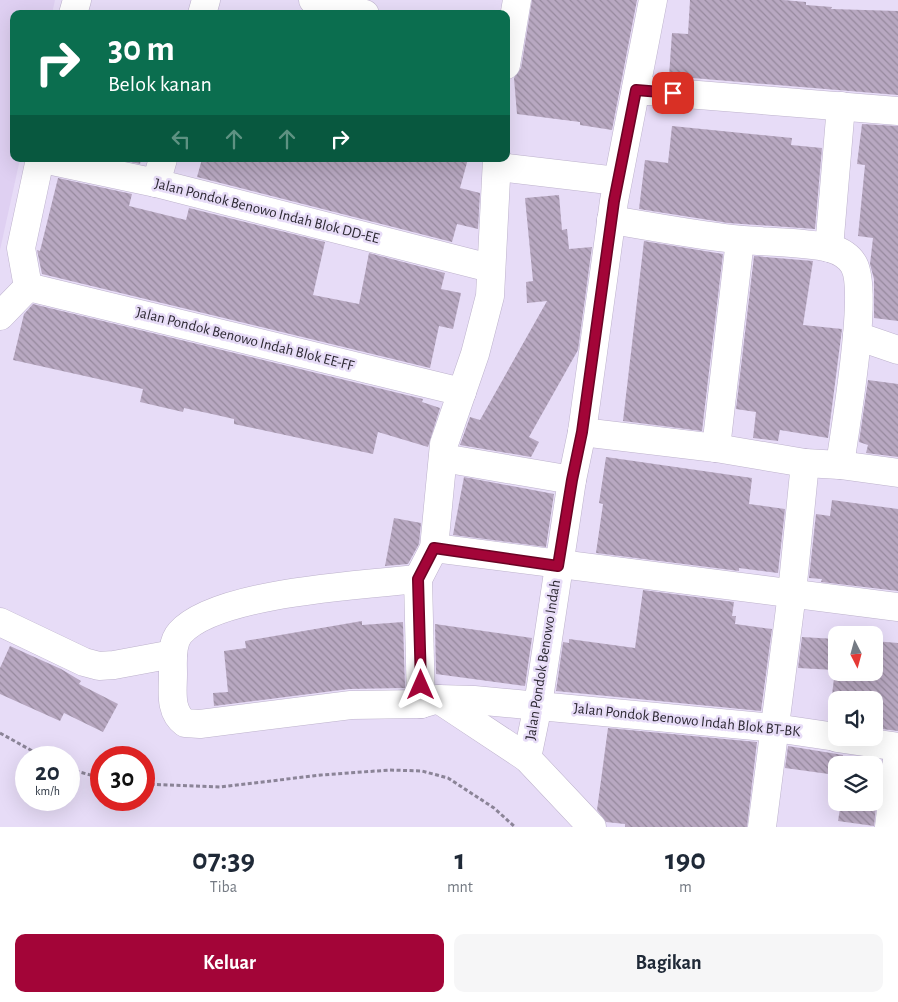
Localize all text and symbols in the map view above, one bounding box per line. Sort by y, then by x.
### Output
icon: right [25,30,90,95]
text: 30 m [108,32,175,67]
pin [652,72,694,114]
text: Belok kanan [108,73,212,95]
icon: arrive [659,79,687,107]
icon: left [167,125,195,153]
icon: ahead [220,125,248,153]
icon: ahead [273,125,301,153]
icon: right [326,125,354,153]
street label: Jalan Pondok Benowo Indah Blok DD-EE [153,176,381,246]
street label: Jalan Pondok Benowo Indah Blok EE-FF [134,305,356,374]
street label: Jalan Pondok Benowo Indah [523,579,563,741]
north arrow [828,626,882,681]
map controls [828,626,883,811]
position arrow [394,658,446,710]
button: sound [828,691,883,746]
street label: Jalan Pondok Benowo Indah Blok BT-BK [573,701,802,739]
speed limit sign: 30 [90,746,155,811]
button: layers [828,756,883,811]
text: 20 [35,760,60,785]
text: km/h [35,785,60,797]
text: 07:39 [192,845,255,875]
text: 1 [455,845,465,875]
text: 190 [665,845,706,875]
text: Tiba [210,879,237,895]
text: mnt [447,879,473,895]
text: m [679,879,692,895]
button: Keluar [15,934,444,992]
button: Bagikan [454,934,883,992]

